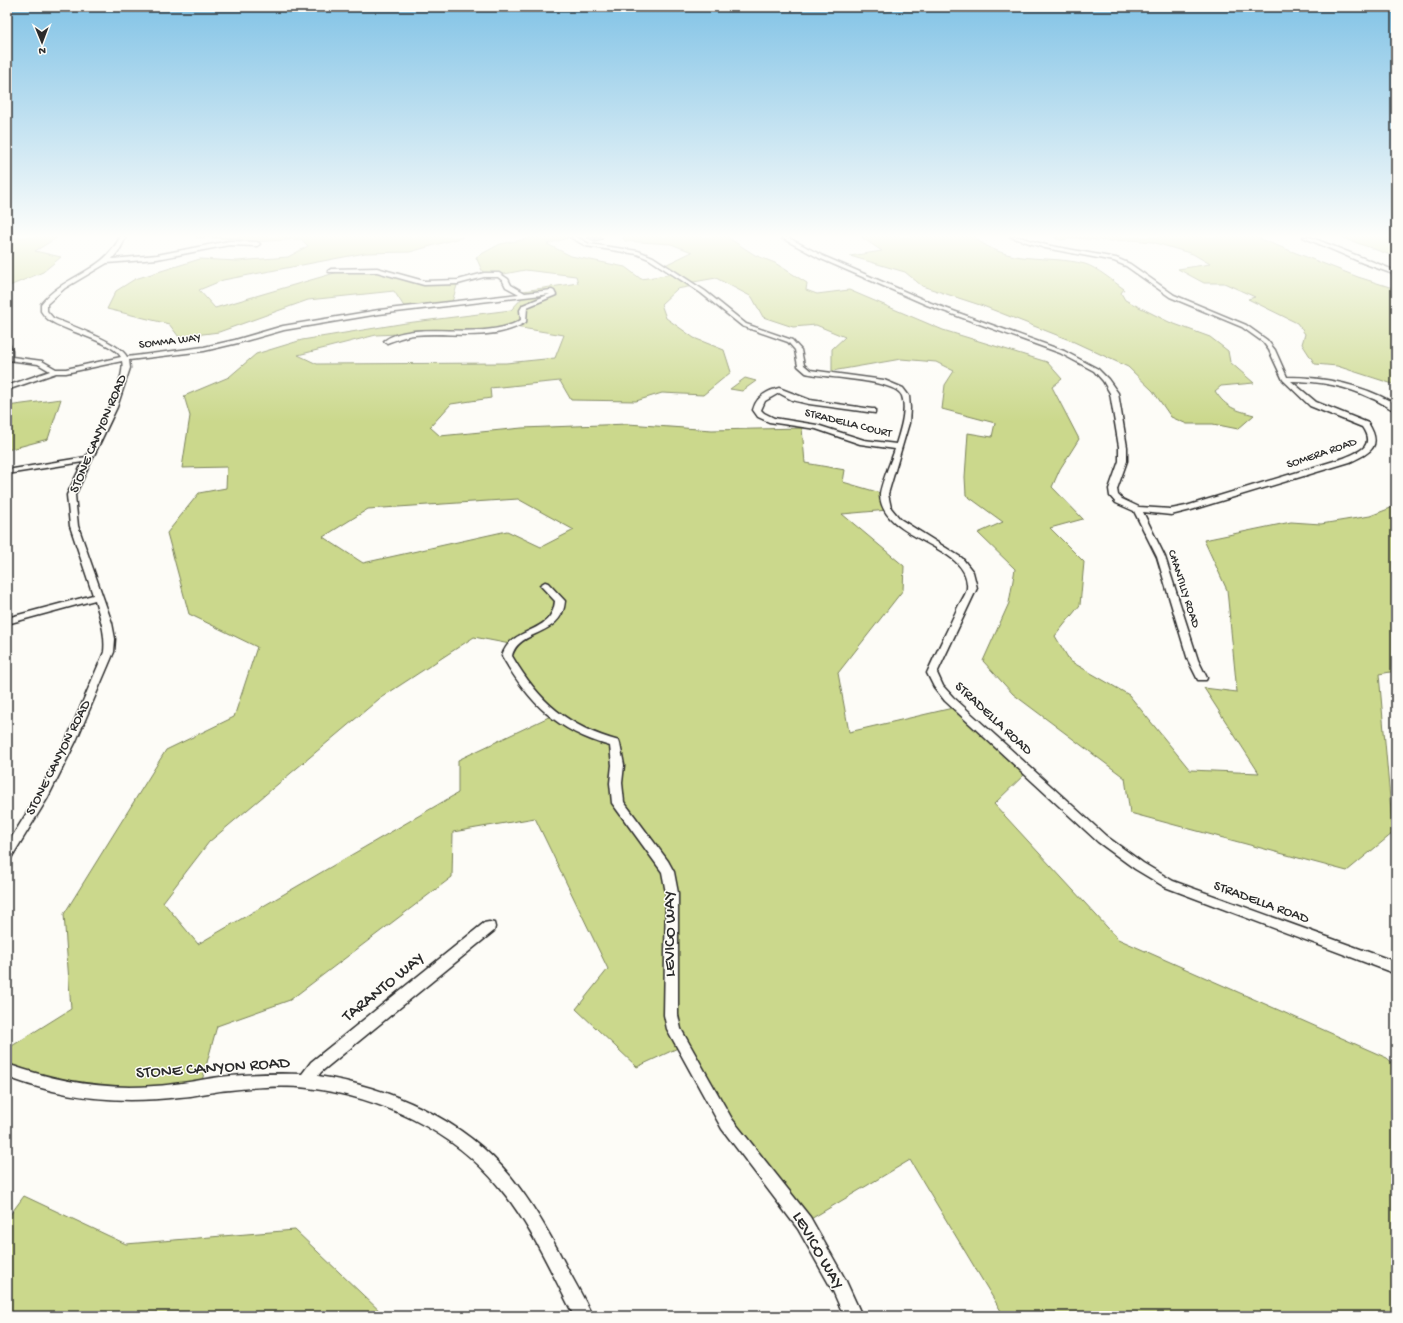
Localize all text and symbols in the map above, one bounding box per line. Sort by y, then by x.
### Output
north arrow [22,22,62,62]
text: N [38,44,46,56]
street label: SOMMA WAY [138,331,202,353]
street label: STONE CANYON ROAD [66,371,132,496]
street label: STRADELLA COURT [803,406,894,442]
street label: SOMERA ROAD [1285,435,1359,473]
street label: CHANTILLY ROAD [1164,548,1202,630]
street label: STRADELLA ROAD [951,679,1036,760]
street label: STONE CANYON ROAD [23,697,96,818]
street label: STRADELLA ROAD [1211,878,1312,928]
street label: LEVICO WAY [661,891,681,977]
street label: TARANTO WAY [338,949,429,1028]
street label: STONE CANYON ROAD [135,1054,292,1084]
street label: LEVICO WAY [787,1209,847,1293]

